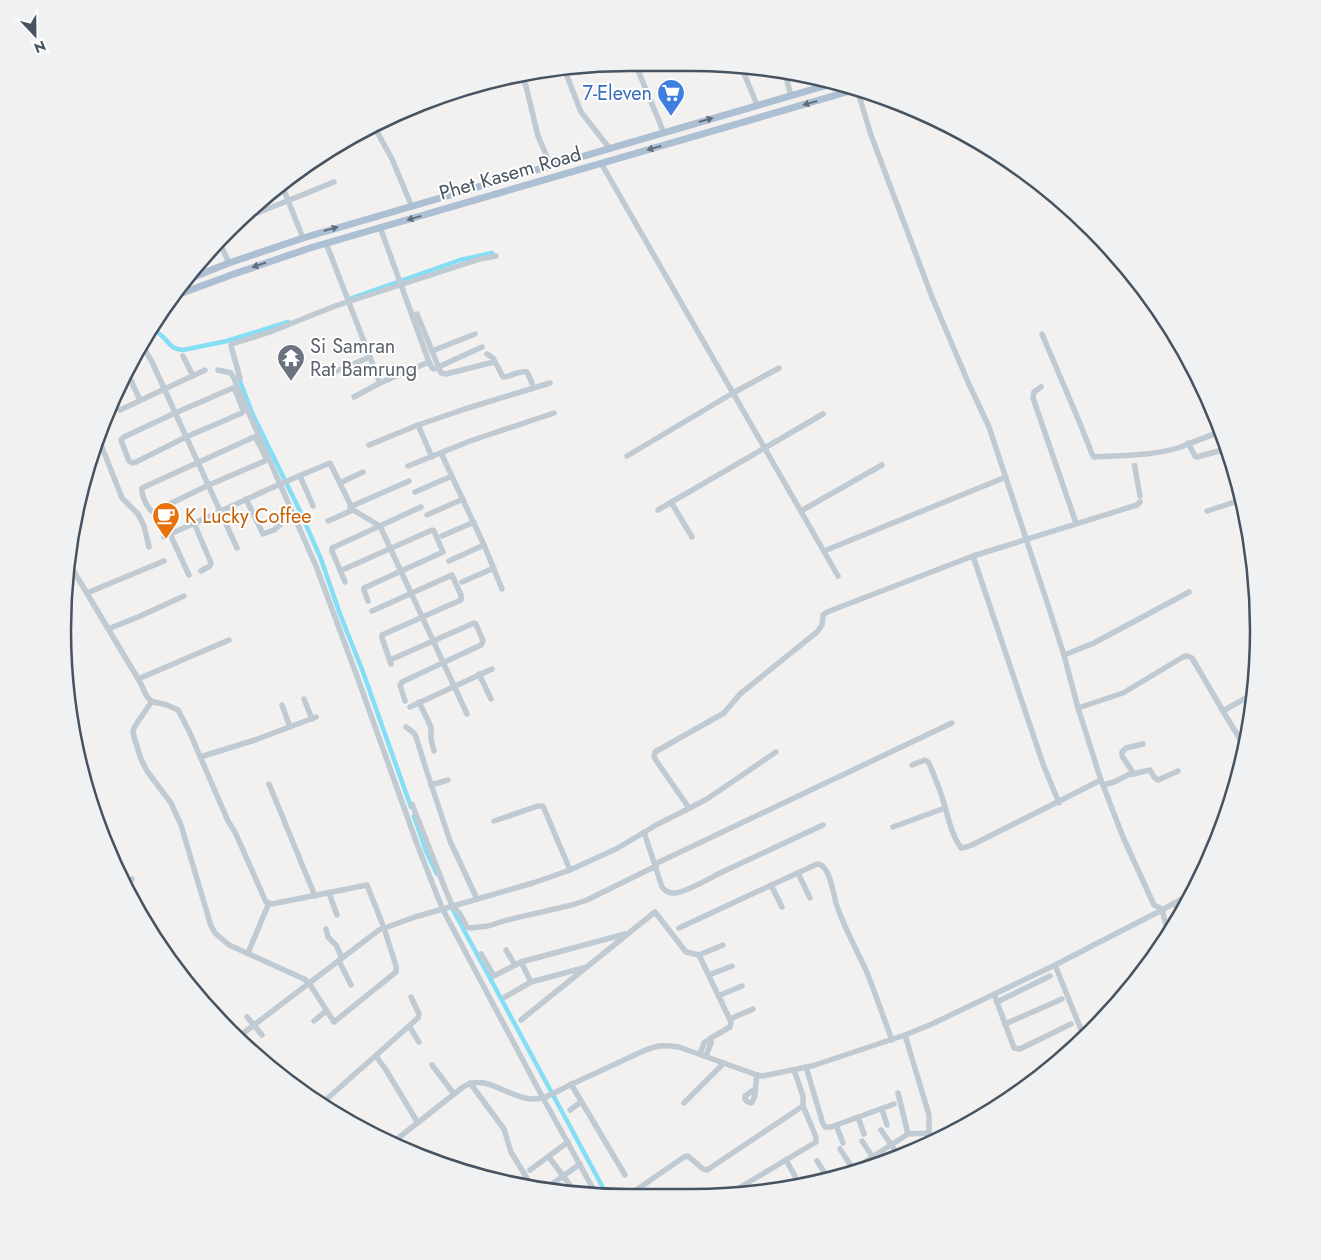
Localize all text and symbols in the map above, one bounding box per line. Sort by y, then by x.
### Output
north arrow [10,10,60,60]
text: N [31,36,49,58]
supermarket icon: 7-Eleven [656,78,686,117]
place label: 7-Eleven [582,79,652,108]
one-way arrow [803,99,818,107]
one-way arrow [698,116,713,124]
street label: Phet Kasem Road [436,139,585,208]
one-way arrow [647,144,662,152]
one-way arrow [406,214,421,222]
one-way arrow [324,225,339,233]
one-way arrow [251,262,266,269]
place label: Si Samran Rat Bamrung [310,332,417,384]
temple icon: Si Samran Rat Bamrung [276,343,306,382]
cafe icon: K Lucky Coffee [151,501,181,540]
place label: K Lucky Coffee [185,502,312,531]

